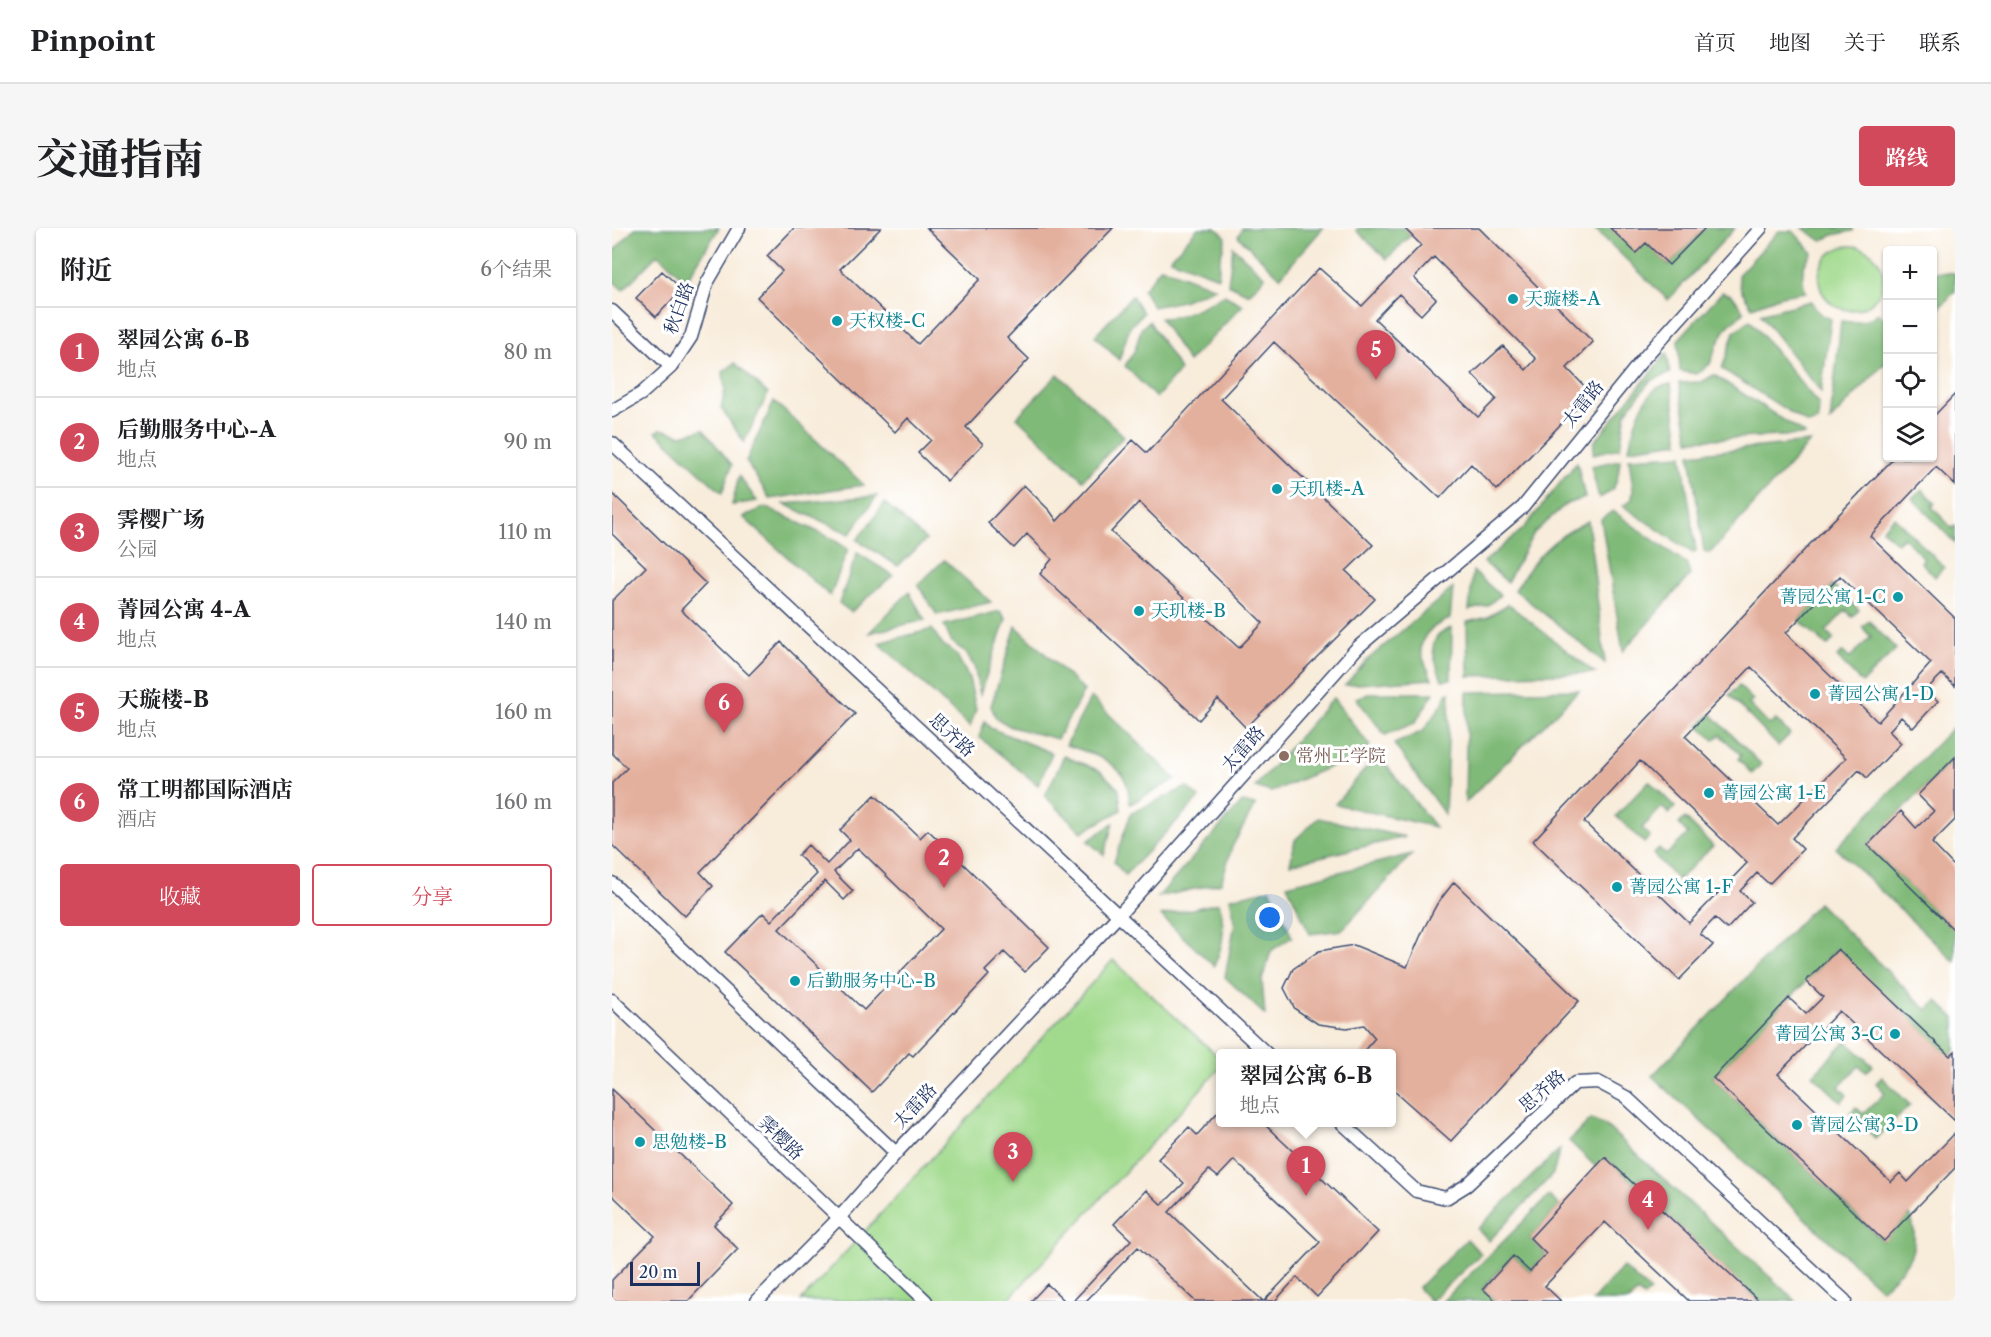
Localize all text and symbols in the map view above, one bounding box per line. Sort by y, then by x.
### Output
text: Pinpoint [30,24,155,58]
text: 首页 [1694,30,1736,55]
text: 地图 [1769,30,1811,55]
text: 关于 [1844,30,1886,55]
text: 联系 [1919,30,1961,55]
button: 路线 [1859,126,1955,186]
text: 交通指南 [36,133,204,185]
map controls [1883,246,1937,462]
button: + [1883,246,1937,300]
text: 附近 [60,254,112,286]
text: 6个结果 [480,257,552,281]
street label: 秋白路 [659,279,699,337]
place label: 天璇楼-A [1525,288,1601,310]
marker: 天璇楼-A [1506,292,1520,306]
button: − [1883,300,1937,354]
place label: 天权楼-C [849,310,925,332]
marker: 天权楼-C [830,314,844,328]
text: 翠园公寓 6-B [117,326,250,353]
pin: 5 [1356,330,1395,380]
text: 1 [75,340,84,364]
text: 80 m [504,340,552,364]
button: locate [1883,354,1937,408]
text: 地点 [117,357,157,381]
street label: 太雷路 [1557,376,1609,432]
button: layers [1883,408,1937,462]
text: 后勤服务中心-A [117,416,276,443]
text: 2 [74,430,85,454]
text: 90 m [504,430,552,454]
text: 地点 [117,447,157,471]
place label: 天玑楼-A [1289,478,1365,500]
marker: 天玑楼-A [1270,482,1284,496]
text: 霁樱广场 [117,506,205,533]
text: 3 [74,520,85,544]
text: 110 m [499,520,552,544]
text: 公园 [117,537,157,561]
place label: 菁园公寓 1-C [1780,586,1886,608]
marker: 菁园公寓 1-C [1891,590,1905,604]
text: 菁园公寓 4-A [117,596,250,623]
place label: 天玑楼-B [1151,600,1226,622]
marker: 天玑楼-B [1132,604,1146,618]
text: 4 [74,610,85,634]
text: 140 m [495,610,552,634]
text: 地点 [117,627,157,651]
place label: 菁园公寓 1-D [1827,683,1934,705]
pin: 6 [704,684,744,733]
text: 天璇楼-B [117,686,209,713]
marker: 菁园公寓 1-D [1808,687,1822,701]
text: 5 [74,700,85,724]
text: 160 m [495,700,552,724]
street label: 思齐路 [925,709,979,761]
text: 地点 [117,717,157,741]
street label: 太雷路 [1217,722,1269,776]
place label: 常州工学院 [1296,745,1386,767]
marker: 常州工学院 [1277,749,1291,763]
text: 常工明都国际酒店 [117,776,293,803]
place label: 菁园公寓 1-E [1721,782,1826,804]
marker: 菁园公寓 1-E [1702,786,1716,800]
text: 6 [74,790,85,814]
text: 160 m [495,790,552,814]
text: 酒店 [117,807,157,831]
pin: 2 [924,838,964,888]
button: 收藏 [60,864,300,926]
button: 分享 [312,864,552,926]
place label: 菁园公寓 1-F [1629,876,1734,898]
marker: 菁园公寓 1-F [1610,880,1624,894]
your location [1255,903,1284,932]
place label: 后勤服务中心-B [807,970,936,992]
marker: 后勤服务中心-B [788,974,802,988]
place label: 菁园公寓 3-C [1774,1023,1883,1045]
marker: 菁园公寓 3-C [1888,1027,1902,1041]
popup [1216,1049,1396,1127]
text: 翠园公寓 6-B [1240,1062,1372,1089]
street label: 思齐路 [1514,1065,1570,1117]
street label: 太雷路 [889,1079,941,1133]
text: 地点 [1240,1093,1280,1117]
street label: 霁樱路 [754,1111,808,1165]
place label: 菁园公寓 3-D [1809,1114,1919,1136]
marker: 菁园公寓 3-D [1790,1118,1804,1132]
place label: 思勉楼-B [652,1131,727,1153]
pin: 3 [994,1132,1032,1182]
marker: 思勉楼-B [633,1135,647,1149]
pin: 1 [1286,1146,1326,1196]
pin: 4 [1628,1180,1668,1230]
scale bar [630,1259,700,1286]
text: 20 m [639,1262,678,1282]

